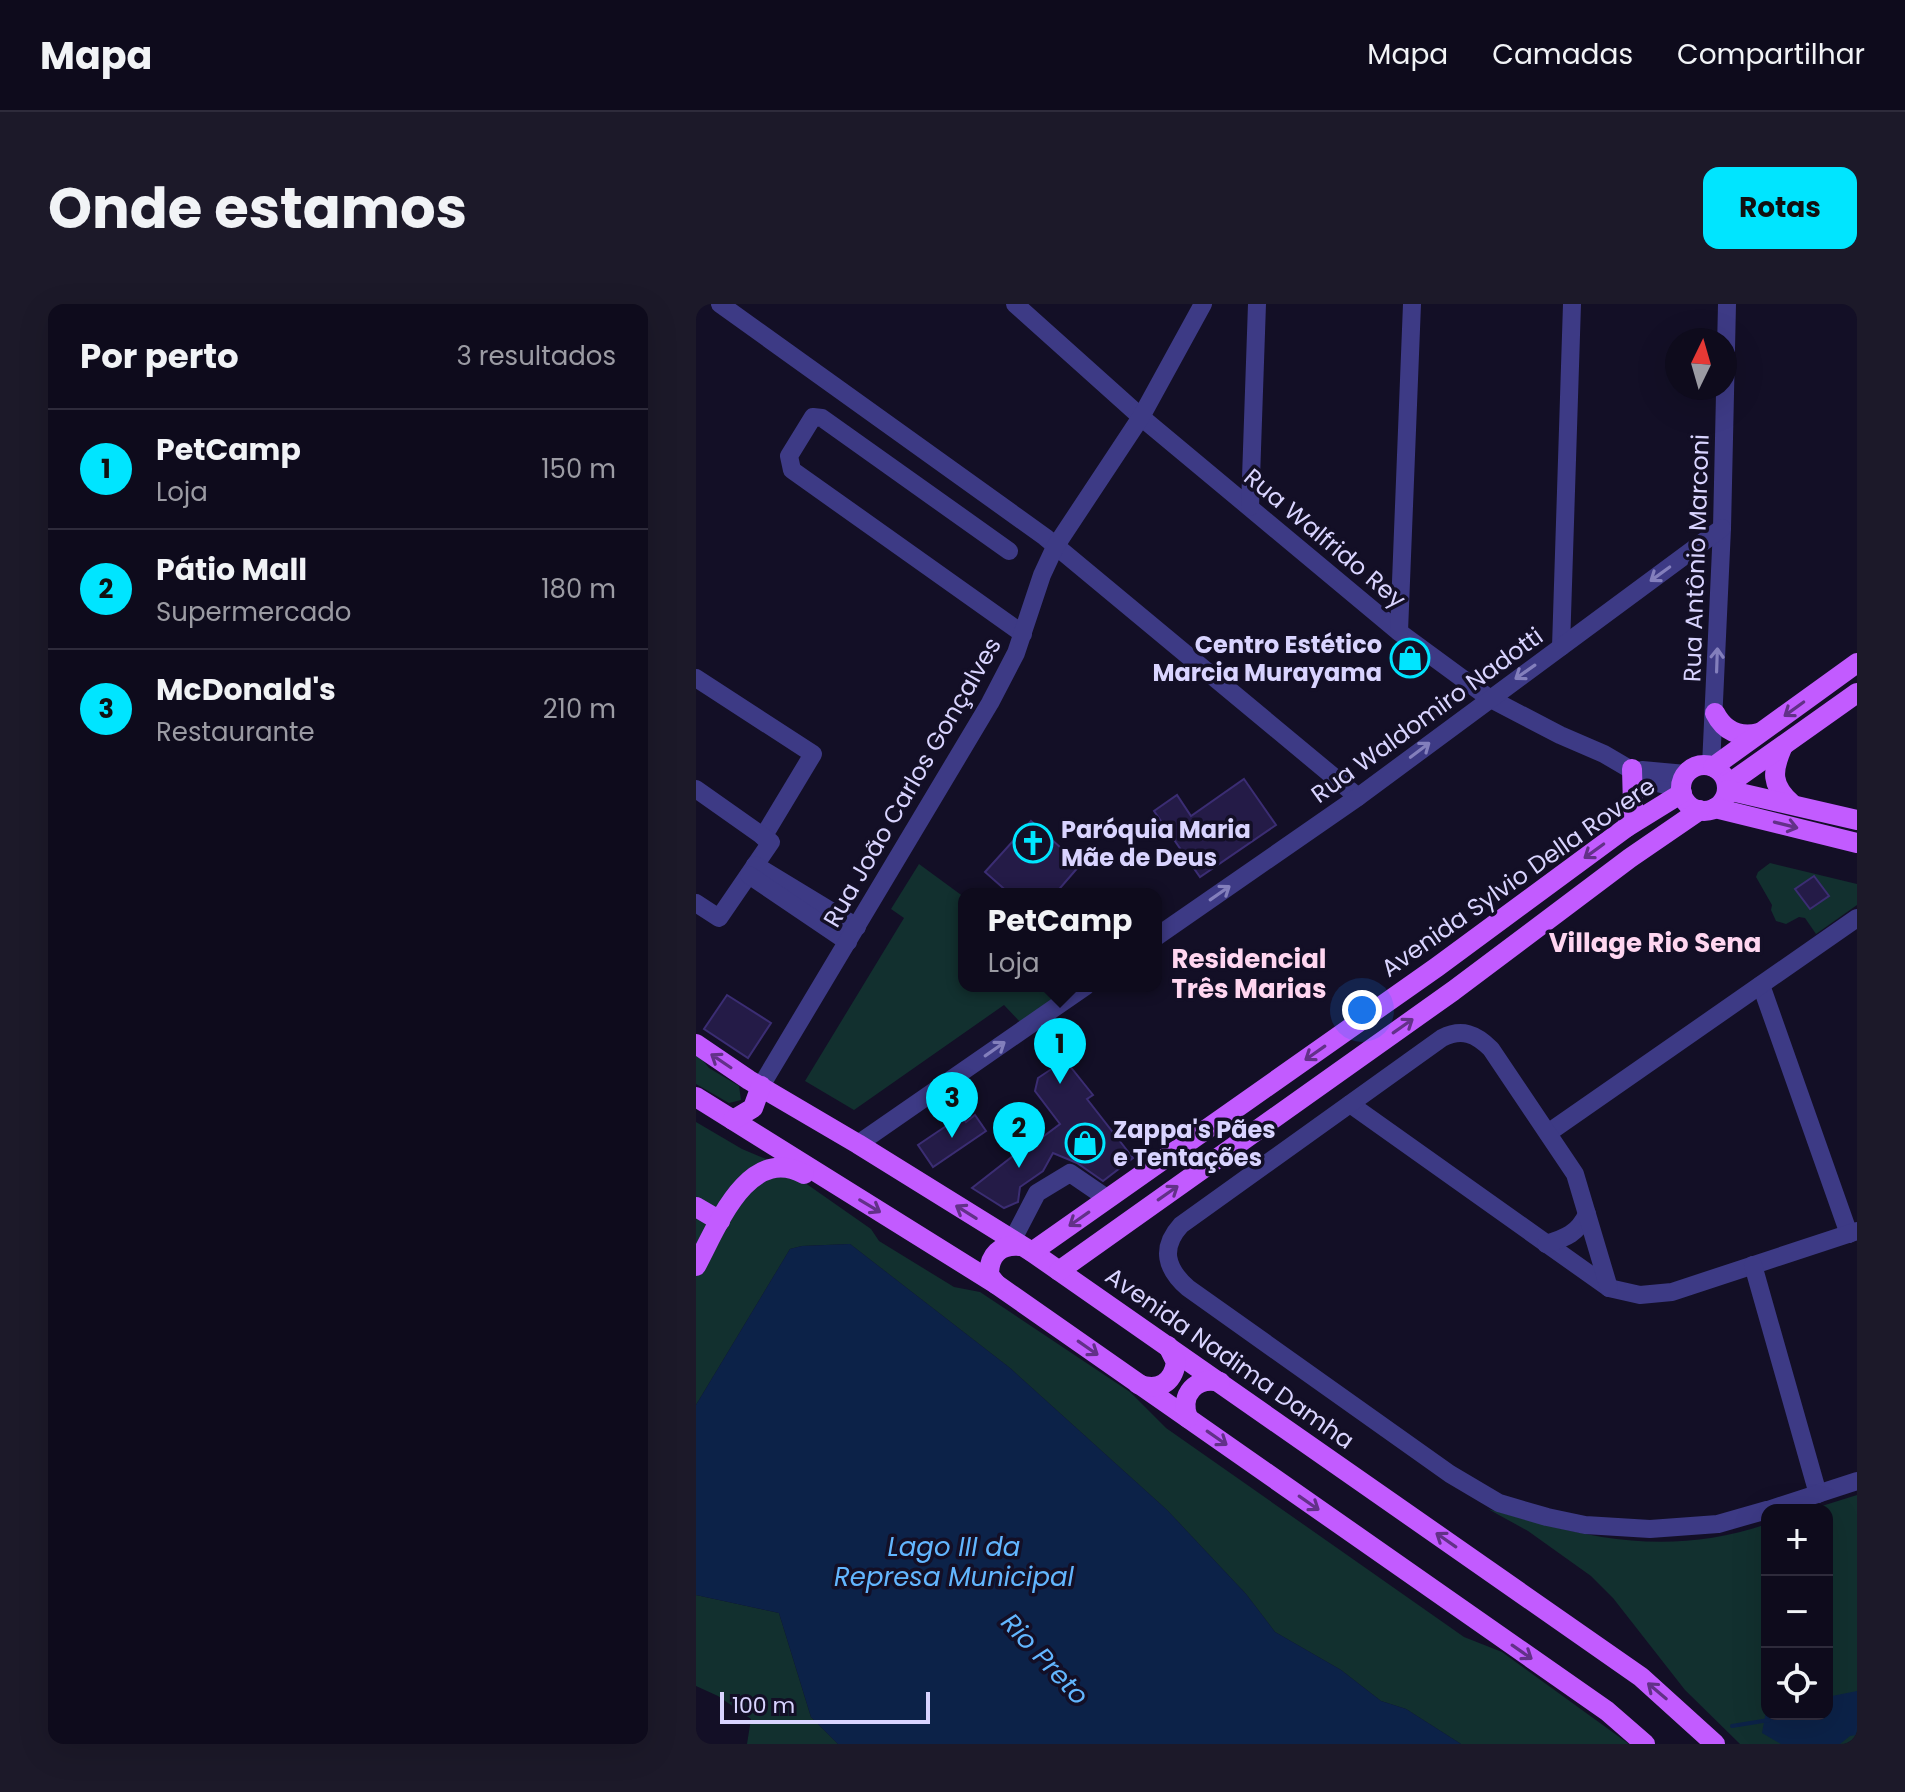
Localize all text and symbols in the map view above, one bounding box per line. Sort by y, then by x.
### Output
text: Mapa [40,29,152,82]
text: Mapa [1367,35,1448,74]
text: Camadas [1492,35,1633,74]
text: Compartilhar [1677,35,1865,74]
button: Rotas [1703,167,1857,249]
text: Onde estamos [48,169,467,248]
north arrow [1665,328,1737,400]
text: Por perto [80,332,239,380]
text: 3 resultados [456,338,616,374]
text: PetCamp [156,428,301,471]
street label: Rua Antônio Marconi [1675,433,1717,683]
text: 1 [101,451,111,487]
text: 150 m [541,451,616,487]
street label: Rua Walfrido Rey [1237,460,1413,616]
text: Loja [156,474,208,510]
text: Pátio Mall [156,548,307,591]
one-way arrow [1649,566,1671,583]
text: 2 [99,571,113,607]
text: 180 m [541,571,616,607]
text: Supermercado [156,594,351,630]
street label: Rua Waldomiro Nadotti [1304,620,1550,810]
place label: Centro Estético Marcia Murayama [1152,628,1382,689]
street label: Rua João Carlos Gonçalves [815,631,1009,933]
shop icon: Centro Estético Marcia Murayama [1389,637,1431,679]
one-way arrow [1710,647,1725,674]
one-way arrow [1515,664,1537,680]
text: McDonald's [156,668,336,711]
text: 3 [98,691,114,727]
text: 210 m [543,691,616,727]
one-way arrow [1783,701,1805,717]
text: Restaurante [156,714,315,750]
one-way arrow [1409,741,1430,758]
street label: Avenida Sylvio Della Rovere [1374,770,1662,984]
place label: Paróquia Maria Mãe de Deus [1061,813,1251,874]
one-way arrow [1773,818,1798,833]
church icon: Paróquia Maria Mãe de Deus [1012,822,1054,864]
one-way arrow [1583,843,1605,860]
one-way arrow [1209,885,1231,901]
popup [958,888,1162,992]
text: PetCamp [988,899,1132,942]
district label: Village Rio Sena [1549,925,1761,961]
district label: Residencial Três Marias [1171,941,1327,1007]
text: Loja [988,945,1040,981]
your location [1342,990,1382,1030]
pin: 1 [1034,1018,1086,1084]
one-way arrow [1392,1018,1413,1035]
one-way arrow [984,1041,1006,1057]
one-way arrow [1304,1045,1326,1061]
one-way arrow [710,1053,732,1069]
pin: 3 [926,1072,978,1138]
pin: 2 [993,1102,1045,1168]
place label: Zappa's Pães e Tentações [1113,1113,1276,1174]
shop icon: Zappa's Pães e Tentações [1064,1122,1106,1164]
one-way arrow [1157,1185,1179,1201]
one-way arrow [858,1199,881,1215]
one-way arrow [955,1203,978,1219]
one-way arrow [1069,1211,1091,1227]
street label: Avenida Nadima Damha [1099,1259,1361,1457]
one-way arrow [1076,1340,1098,1356]
one-way arrow [1205,1430,1227,1446]
one-way arrow [1297,1495,1319,1511]
map controls [1761,1504,1833,1720]
button: + [1761,1504,1833,1576]
water label: Lago III da Represa Municipal [834,1529,1075,1595]
one-way arrow [1435,1532,1457,1548]
button: − [1761,1576,1833,1648]
water label: Rio Preto [993,1605,1097,1713]
one-way arrow [1510,1644,1532,1660]
button: locate [1761,1648,1833,1720]
one-way arrow [1648,1682,1668,1700]
scale bar [720,1688,930,1724]
text: 100 m [732,1690,795,1721]

